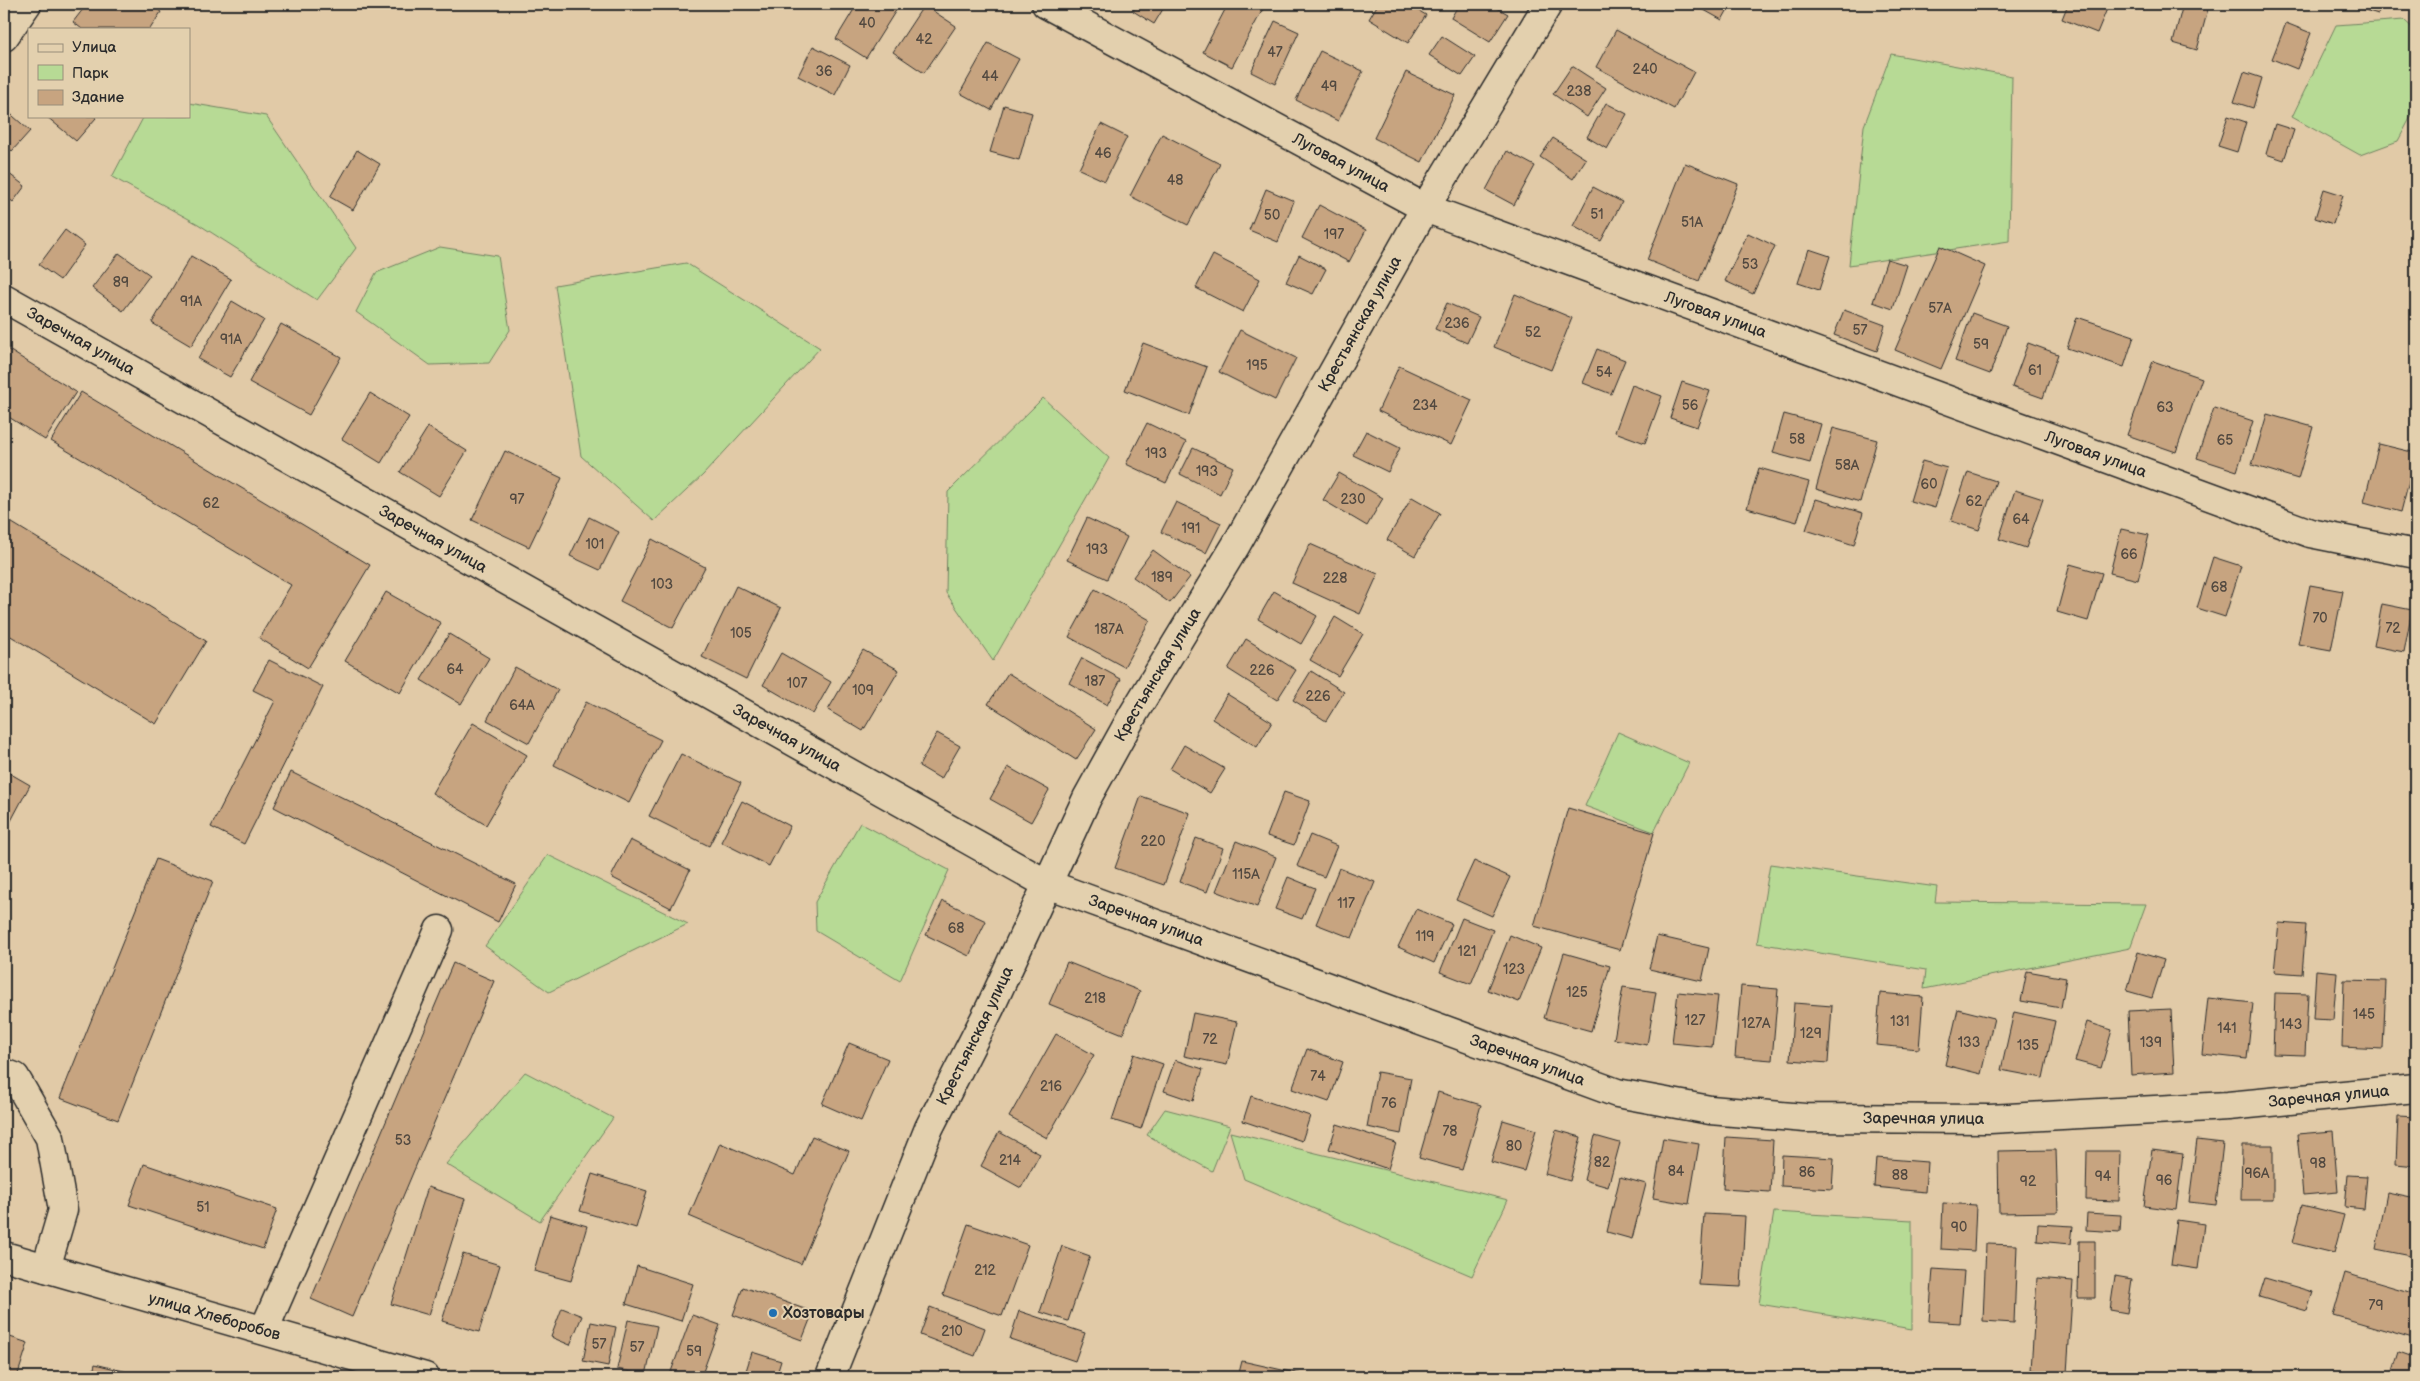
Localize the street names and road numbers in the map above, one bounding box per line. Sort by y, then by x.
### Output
street label: Луговая улица [1288,129,1393,197]
street label: Крестьянская улица [1314,252,1406,395]
street label: Луговая улица [1661,287,1770,342]
street label: Заречная улица [23,303,139,379]
street label: Луговая улица [2041,427,2150,482]
street label: Заречная улица [375,501,491,577]
street label: Крестьянская улица [1111,604,1205,745]
street label: Заречная улица [729,700,845,776]
street label: Заречная улица [1086,891,1207,950]
street label: Крестьянская улица [933,963,1018,1108]
street label: Заречная улица [1467,1030,1588,1090]
street label: Заречная улица [2268,1081,2391,1112]
street label: Заречная улица [1863,1109,1985,1128]
street label: улица Хлеборобов [146,1289,283,1345]

